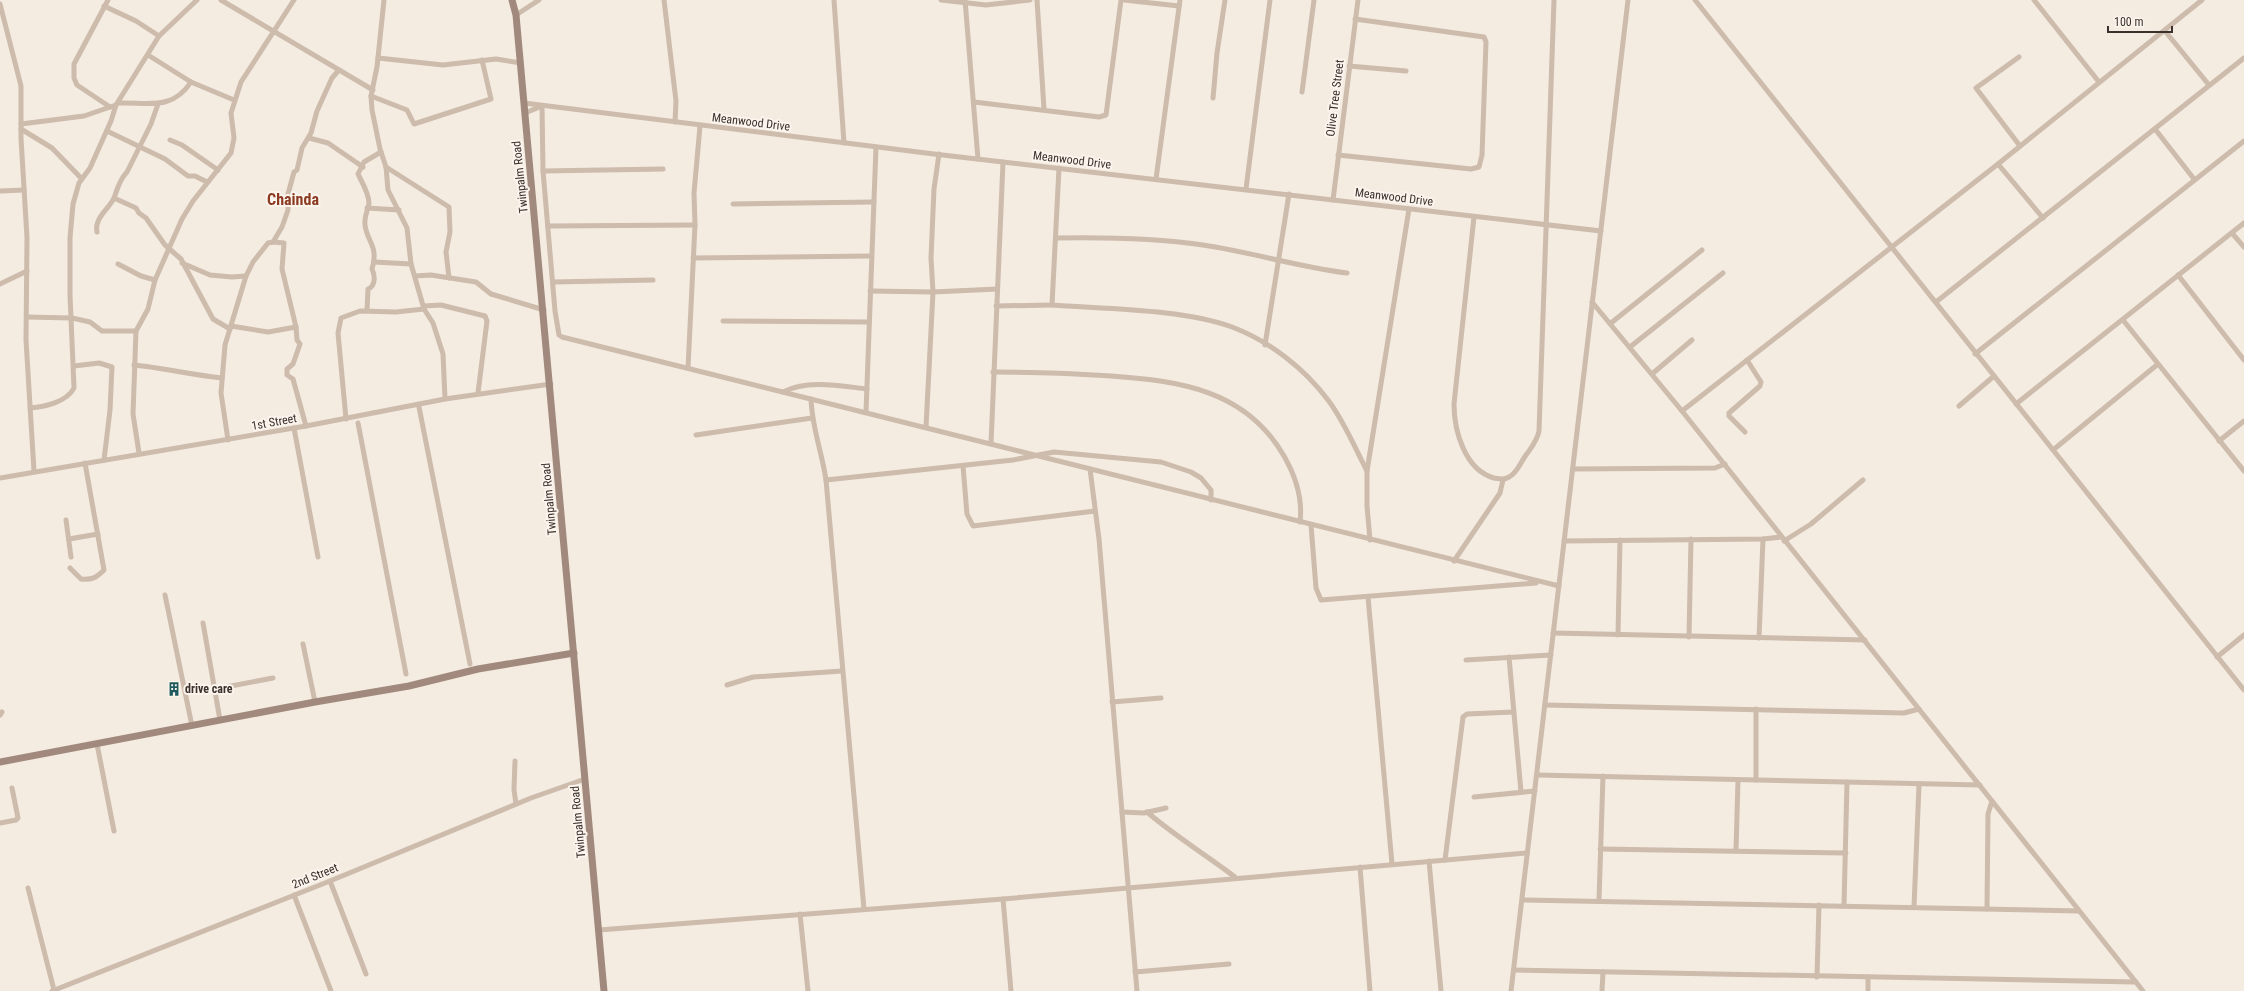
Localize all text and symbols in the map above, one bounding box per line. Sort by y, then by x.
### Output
scale bar [2108,8,2172,34]
text: 100 m [2114,15,2144,29]
street label: Olive Tree Street [1323,58,1347,137]
street label: Meanwood Drive [711,110,791,134]
street label: Twinpalm Road [509,140,531,214]
street label: Meanwood Drive [1032,148,1112,172]
street label: Meanwood Drive [1354,185,1434,209]
district label: Chainda [267,190,319,209]
street label: 1st Street [250,411,298,433]
street label: Twinpalm Road [539,462,559,536]
building icon: drive care [166,681,182,697]
place label: drive care [185,682,233,696]
street label: Twinpalm Road [568,785,588,859]
street label: 2nd Street [290,860,341,892]

